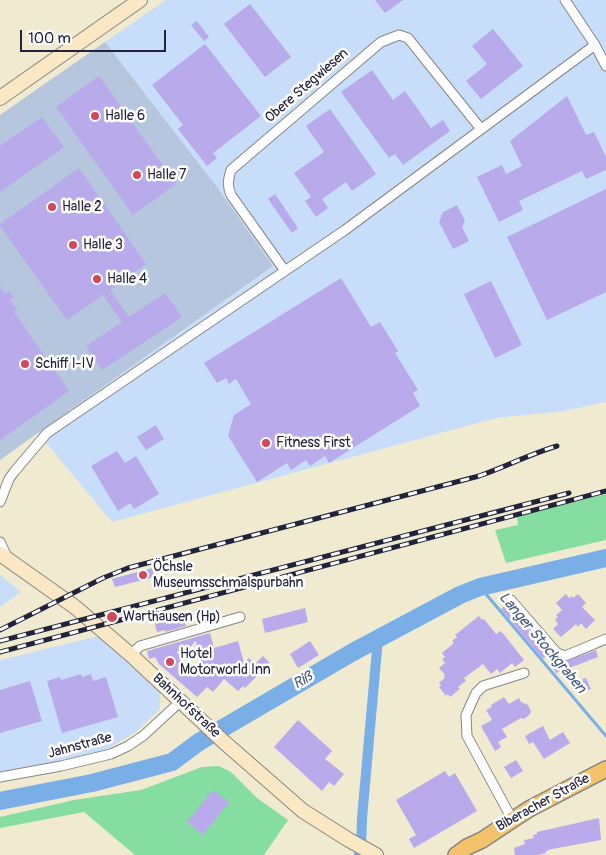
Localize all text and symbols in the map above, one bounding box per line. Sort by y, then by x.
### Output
scale bar [22,20,169,52]
text: 100 m [28,29,71,48]
street label: Obere Stegwiesen [262,45,352,127]
place label: Halle 6 [105,108,145,124]
marker: Halle 6 [89,110,101,122]
place label: Halle 7 [147,167,186,183]
marker: Halle 7 [131,169,143,181]
place label: Halle 2 [62,199,102,215]
marker: Halle 2 [46,201,58,213]
place label: Halle 3 [83,237,123,253]
marker: Halle 3 [67,239,79,251]
place label: Halle 4 [107,271,147,287]
marker: Halle 4 [91,273,103,285]
place label: Schiff I-IV [35,356,94,372]
marker: Schiff I-IV [19,358,31,370]
place label: Fitness First [276,435,351,451]
marker: Fitness First [260,437,272,449]
place label: Öchsle Museumsschmalspurbahn [153,559,303,592]
marker: Öchsle Museumsschmalspurbahn [137,569,149,581]
water label: Langer Stockgraben [494,589,590,697]
place label: Warthausen (Hp) [123,609,221,625]
marker: Warthausen (Hp) [105,610,119,624]
place label: Hotel Motorworld Inn [180,646,271,679]
marker: Hotel Motorworld Inn [164,656,176,668]
water label: Riß [290,668,316,694]
street label: Bahnhofstraße [149,670,223,742]
street label: Jahnstraße [46,729,114,763]
street label: Biberacher Straße [493,770,593,836]

